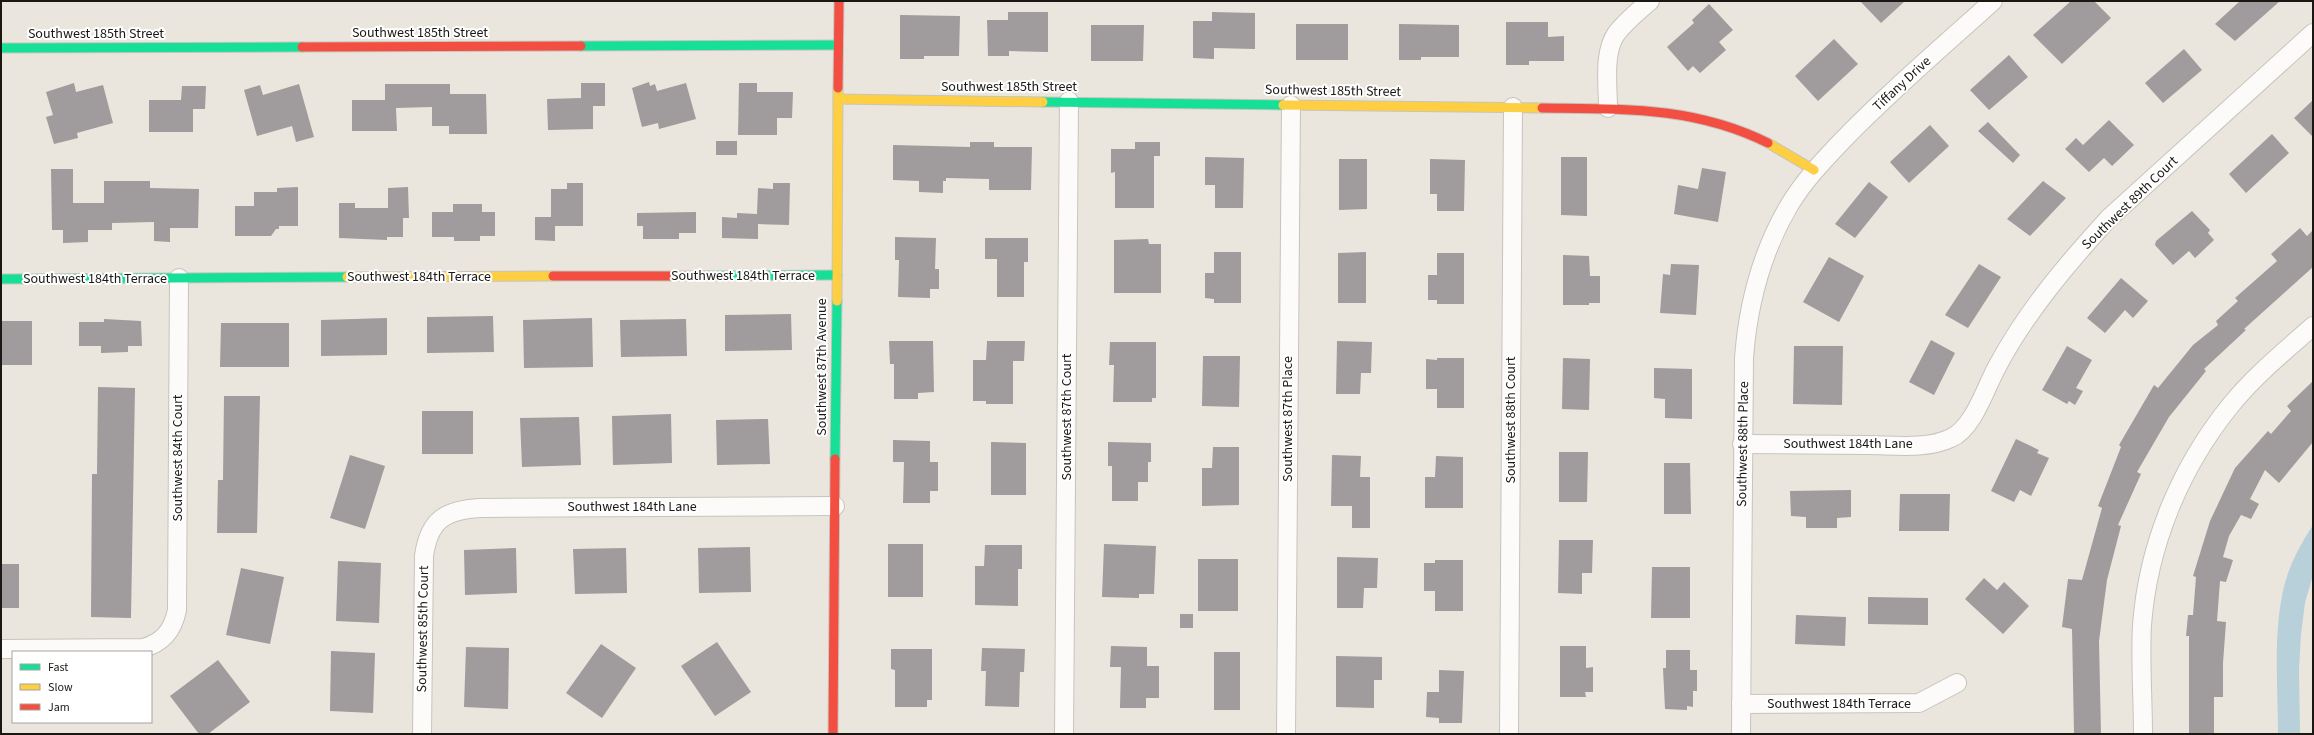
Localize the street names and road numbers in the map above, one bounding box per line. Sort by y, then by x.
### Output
street label: Southwest 185th Street [352,23,488,43]
street label: Southwest 185th Street [28,24,164,44]
street label: Tiffany Drive [1868,52,1936,116]
street label: Southwest 185th Street [941,77,1077,97]
street label: Southwest 185th Street [1265,80,1402,102]
street label: Southwest 89th Court [2077,152,2183,254]
street label: Southwest 184th Terrace [671,266,815,286]
street label: Southwest 184th Terrace [347,267,491,287]
street label: Southwest 184th Terrace [23,269,167,289]
street label: Southwest 87th Avenue [812,298,832,436]
street label: Southwest 87th Court [1057,353,1077,480]
street label: Southwest 87th Place [1278,356,1298,482]
street label: Southwest 88th Court [1501,356,1521,483]
street label: Southwest 88th Place [1732,381,1754,507]
street label: Southwest 84th Court [168,394,188,521]
street label: Southwest 184th Lane [1783,434,1913,454]
street label: Southwest 184th Lane [567,497,697,517]
street label: Southwest 85th Court [412,565,434,693]
street label: Southwest 184th Terrace [1767,694,1911,714]

